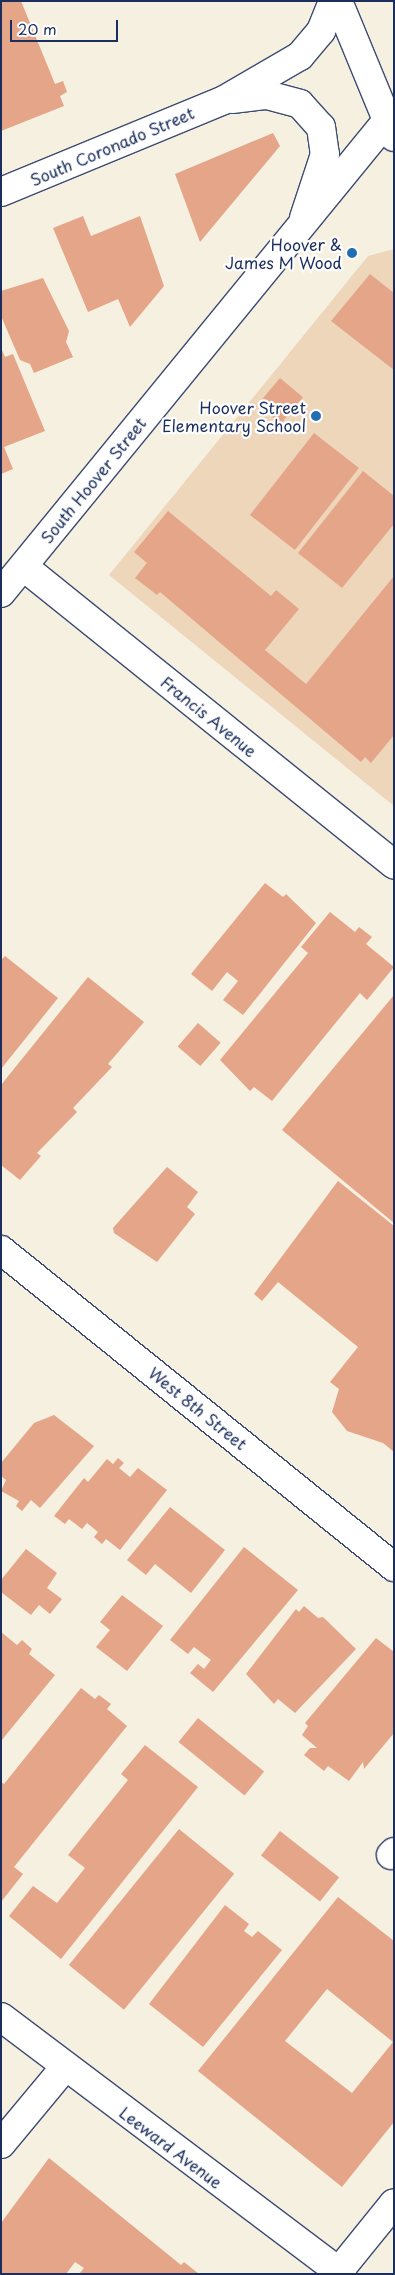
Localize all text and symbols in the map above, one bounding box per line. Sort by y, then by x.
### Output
scale bar [12,10,120,42]
text: 20 m [18,17,57,40]
street label: South Coronado Street [27,103,197,189]
place label: Hoover & James M Wood [225,234,342,272]
marker: Hoover & James M Wood [346,247,358,259]
place label: Hoover Street Elementary School [162,397,306,435]
marker: Hoover Street Elementary School [310,410,322,422]
street label: South Hoover Street [36,413,150,547]
street label: Francis Avenue [158,672,260,760]
street label: West 8th Street [145,1362,251,1454]
street label: Leeward Avenue [115,2102,227,2192]

